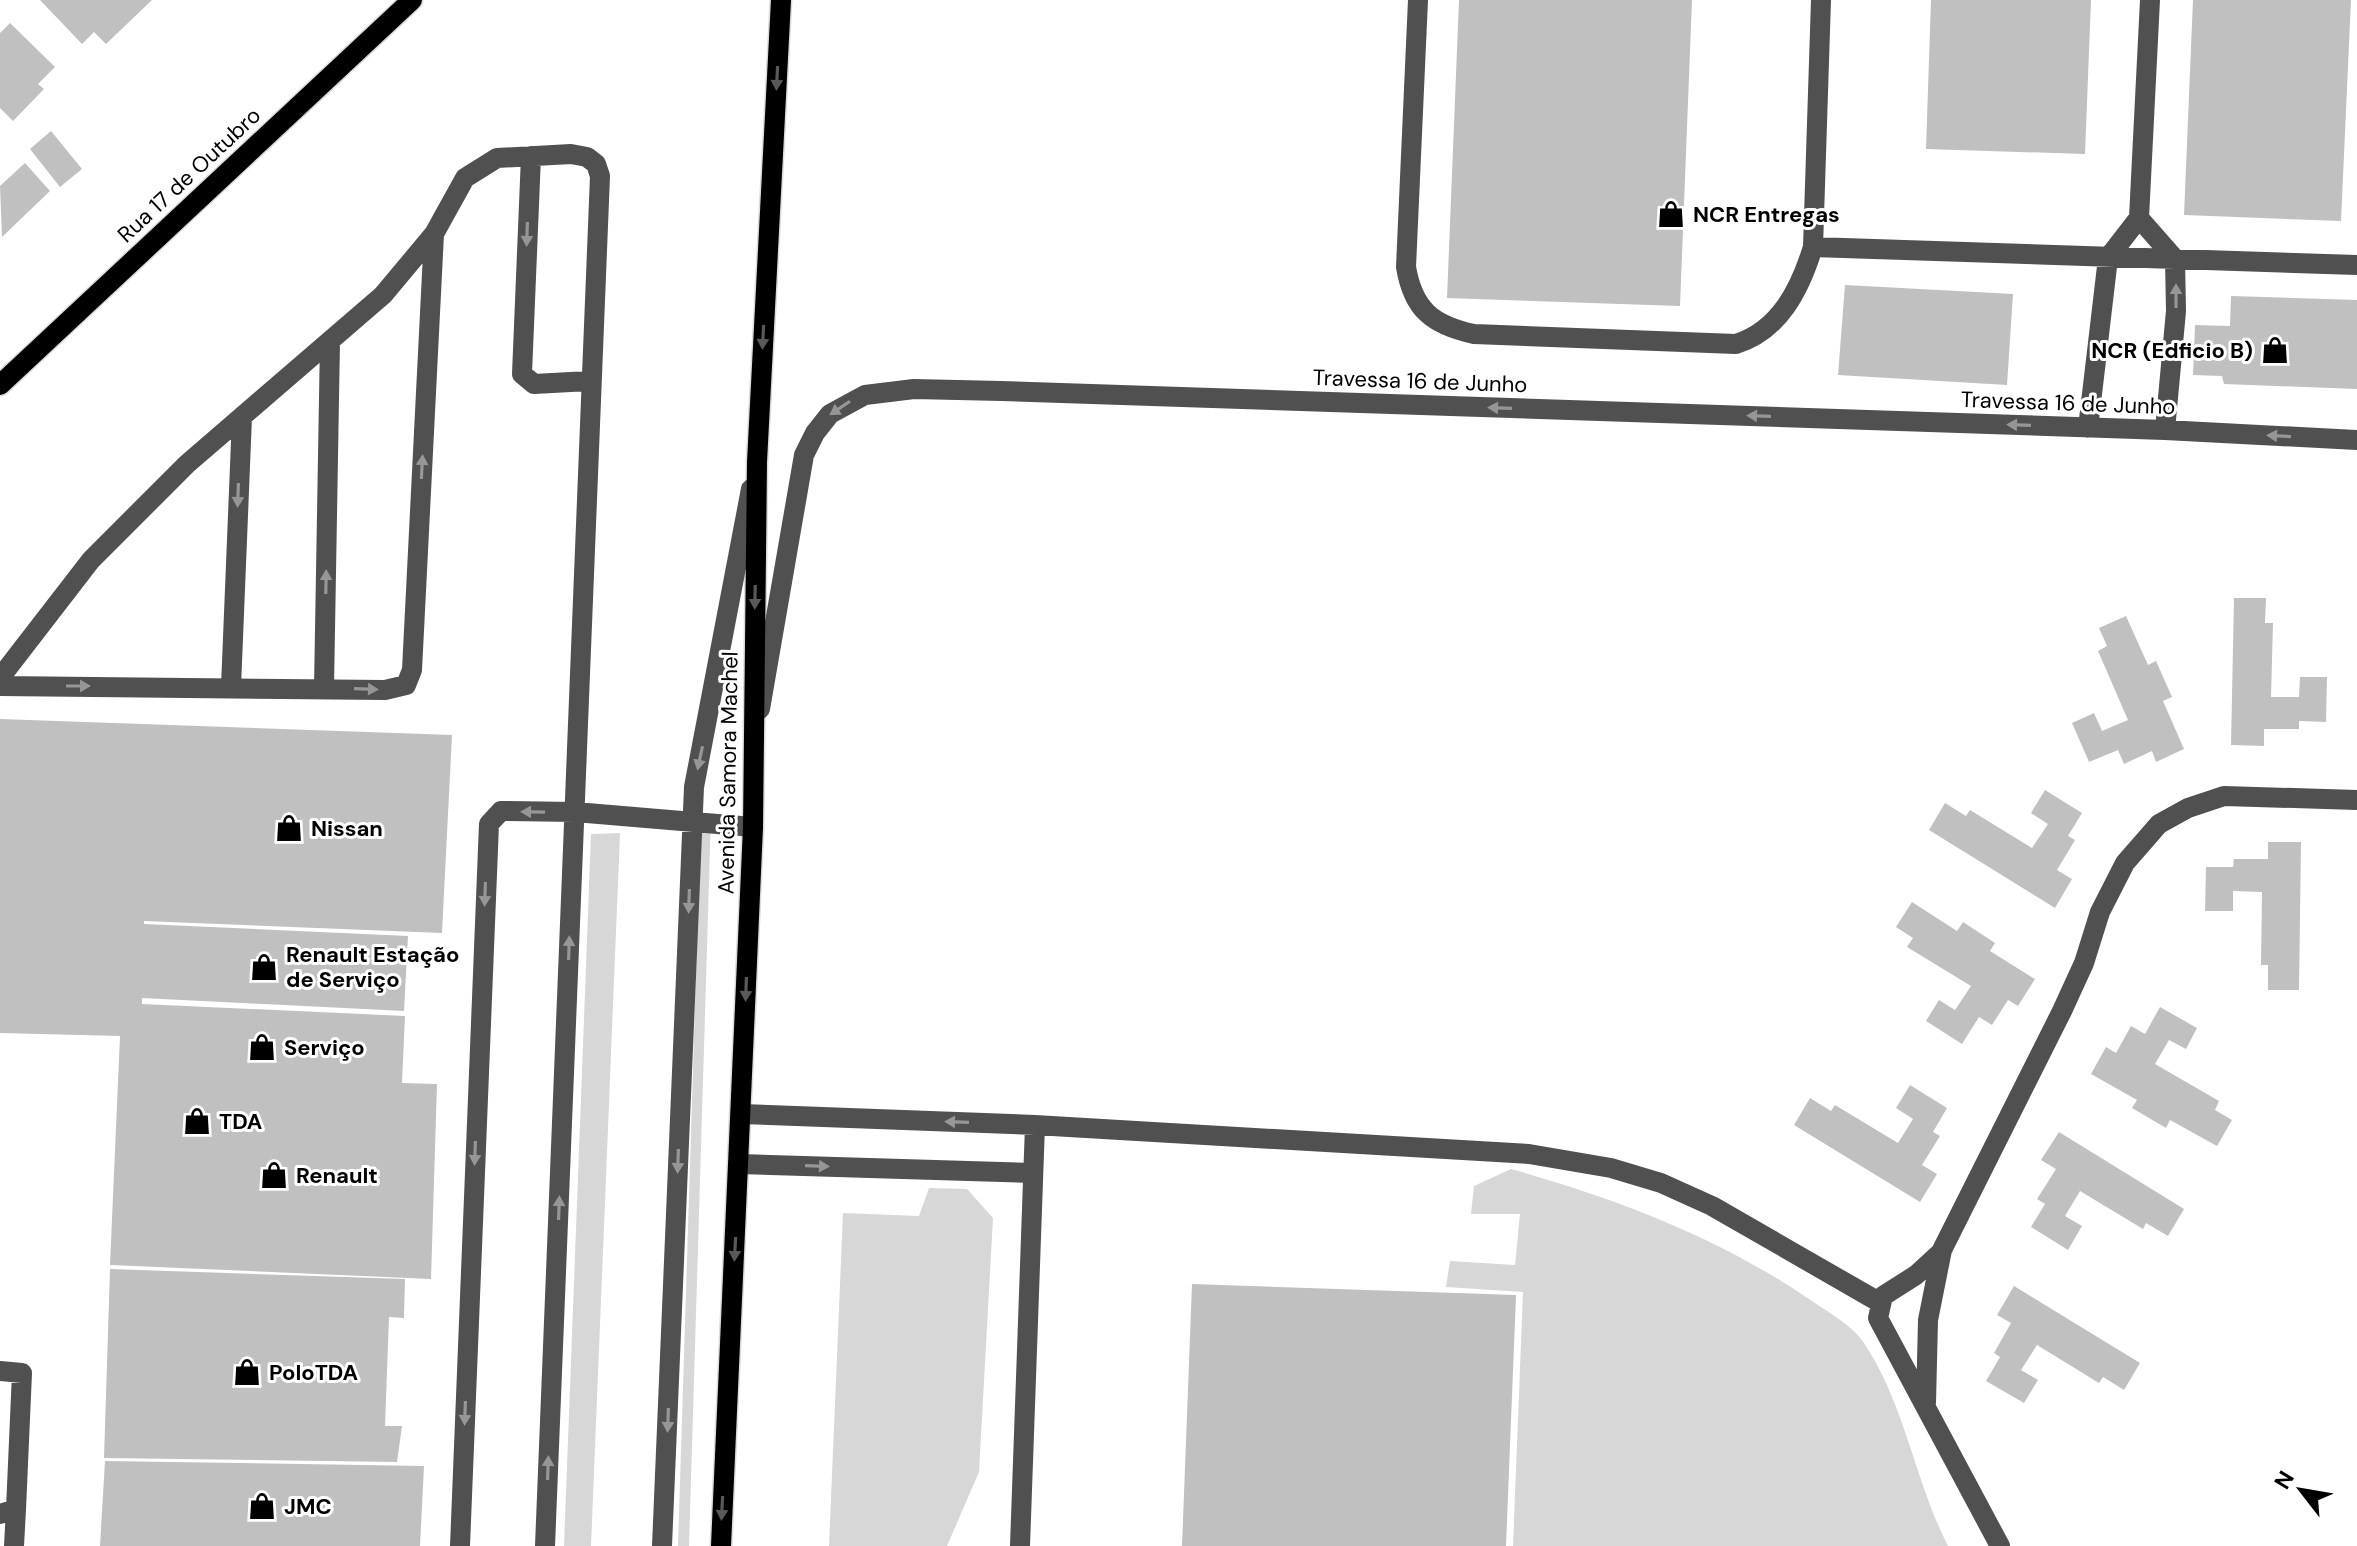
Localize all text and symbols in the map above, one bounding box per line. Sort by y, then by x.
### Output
one-way arrow [770,66,783,91]
street label: Rua 17 de Outubro [111,101,267,249]
shop icon: NCR Entregas [1656,199,1686,229]
place label: NCR Entregas [1693,200,1840,229]
one-way arrow [521,222,534,247]
one-way arrow [2170,283,2182,308]
one-way arrow [756,325,769,350]
shop icon: NCR (Edficio B) [2260,335,2290,365]
place label: NCR (Edficio B) [2091,336,2253,365]
street label: Travessa 16 de Junho [1312,363,1528,399]
street label: Travessa 16 de Junho [1960,385,2176,421]
one-way arrow [830,400,851,415]
one-way arrow [1487,401,1512,414]
one-way arrow [1746,410,1771,423]
one-way arrow [2006,419,2031,432]
one-way arrow [2266,429,2291,442]
one-way arrow [416,454,429,479]
one-way arrow [232,483,245,508]
one-way arrow [319,569,332,594]
one-way arrow [749,585,761,610]
street label: Avenida Samora Machel [711,651,745,895]
one-way arrow [66,680,91,692]
one-way arrow [354,683,379,696]
one-way arrow [693,746,706,771]
one-way arrow [520,806,545,818]
shop icon: Nissan [274,813,304,843]
place label: Nissan [311,814,383,843]
one-way arrow [479,882,492,907]
one-way arrow [683,889,696,914]
one-way arrow [563,935,576,960]
place label: Renault Estação de Serviço [286,940,459,994]
shop icon: Renault Estação de Serviço [249,952,279,982]
one-way arrow [739,977,752,1002]
shop icon: Serviço [247,1032,277,1062]
place label: Serviço [284,1033,365,1062]
shop icon: TDA [182,1106,212,1136]
place label: TDA [219,1107,263,1136]
one-way arrow [944,1116,969,1129]
one-way arrow [469,1141,482,1166]
one-way arrow [672,1149,685,1174]
shop icon: Renault [259,1160,289,1190]
one-way arrow [805,1160,830,1173]
place label: Renault [296,1161,378,1190]
one-way arrow [552,1195,565,1220]
one-way arrow [728,1237,741,1262]
shop icon: PoloTDA [232,1357,262,1387]
place label: PoloTDA [269,1358,358,1387]
one-way arrow [458,1401,471,1426]
one-way arrow [661,1408,674,1433]
north arrow [2261,1450,2341,1530]
one-way arrow [542,1455,555,1480]
text: N [2268,1466,2301,1494]
shop icon: JMC [247,1491,277,1521]
place label: JMC [284,1492,332,1521]
one-way arrow [716,1496,729,1521]

